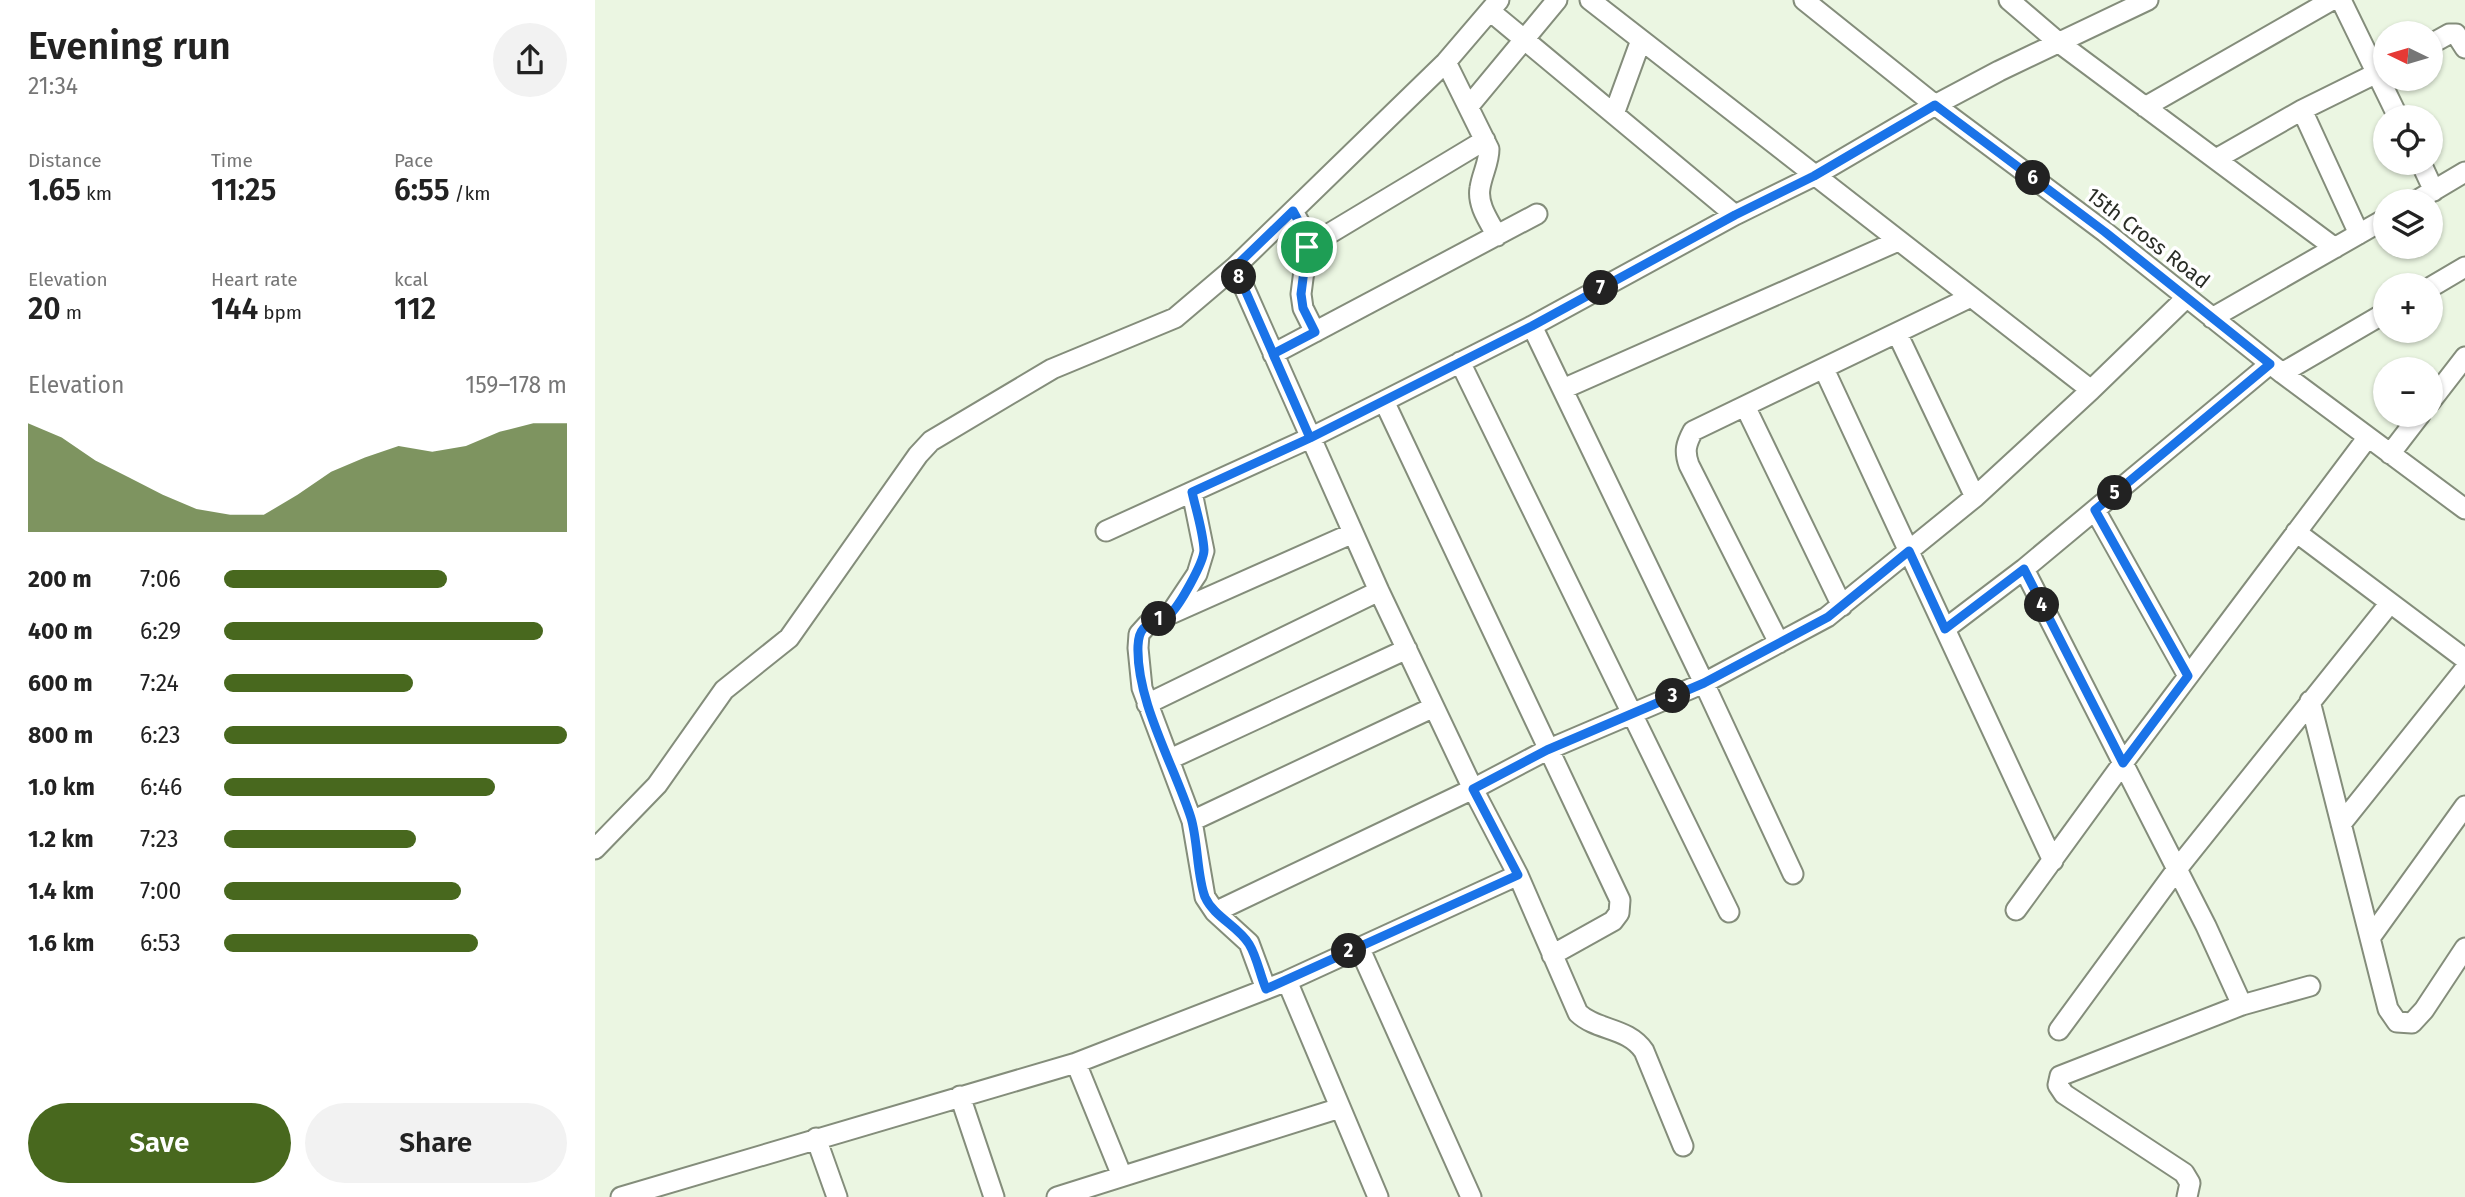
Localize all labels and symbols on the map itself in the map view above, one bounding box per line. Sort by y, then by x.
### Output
north arrow [2373,21,2443,91]
pin: 6 [2015,160,2051,196]
street label: 15th Cross Road [2081,182,2215,294]
pin [1277,217,1337,277]
pin: 8 [1221,260,1257,294]
pin: 7 [1583,270,1619,306]
pin: 5 [2097,476,2133,510]
pin: 4 [2025,588,2059,622]
pin: 1 [1141,602,1177,636]
pin: 3 [1655,678,1691,714]
pin: 2 [1331,934,1367,968]

